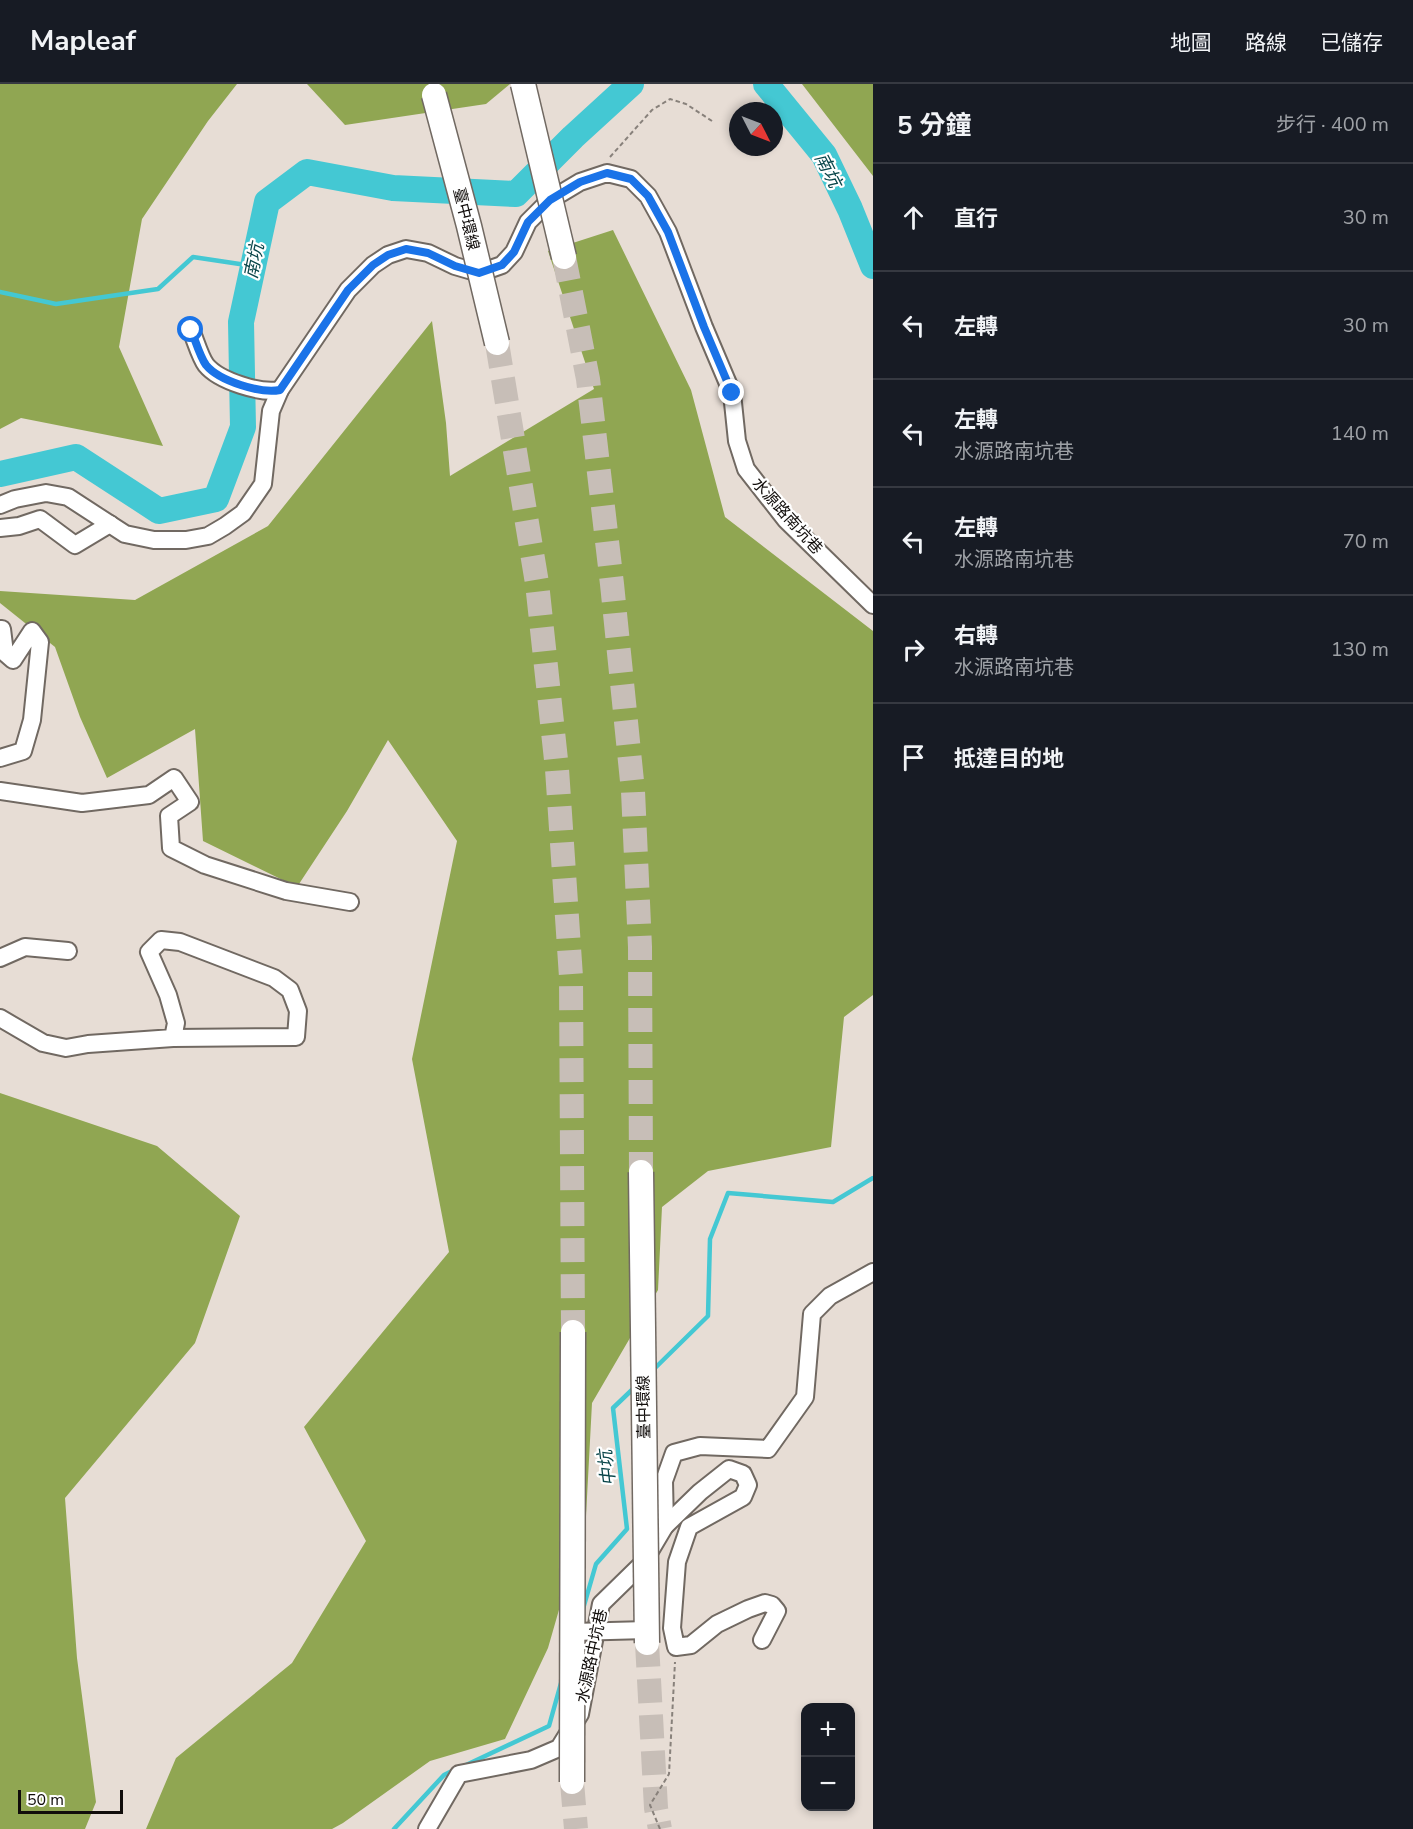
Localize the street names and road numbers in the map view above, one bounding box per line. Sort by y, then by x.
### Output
street label: 臺中環線 [448,185,484,253]
street label: 水源路南坑巷 [747,473,827,559]
street label: 臺中環線 [632,1375,656,1439]
street label: 水源路中坑巷 [571,1607,613,1705]

